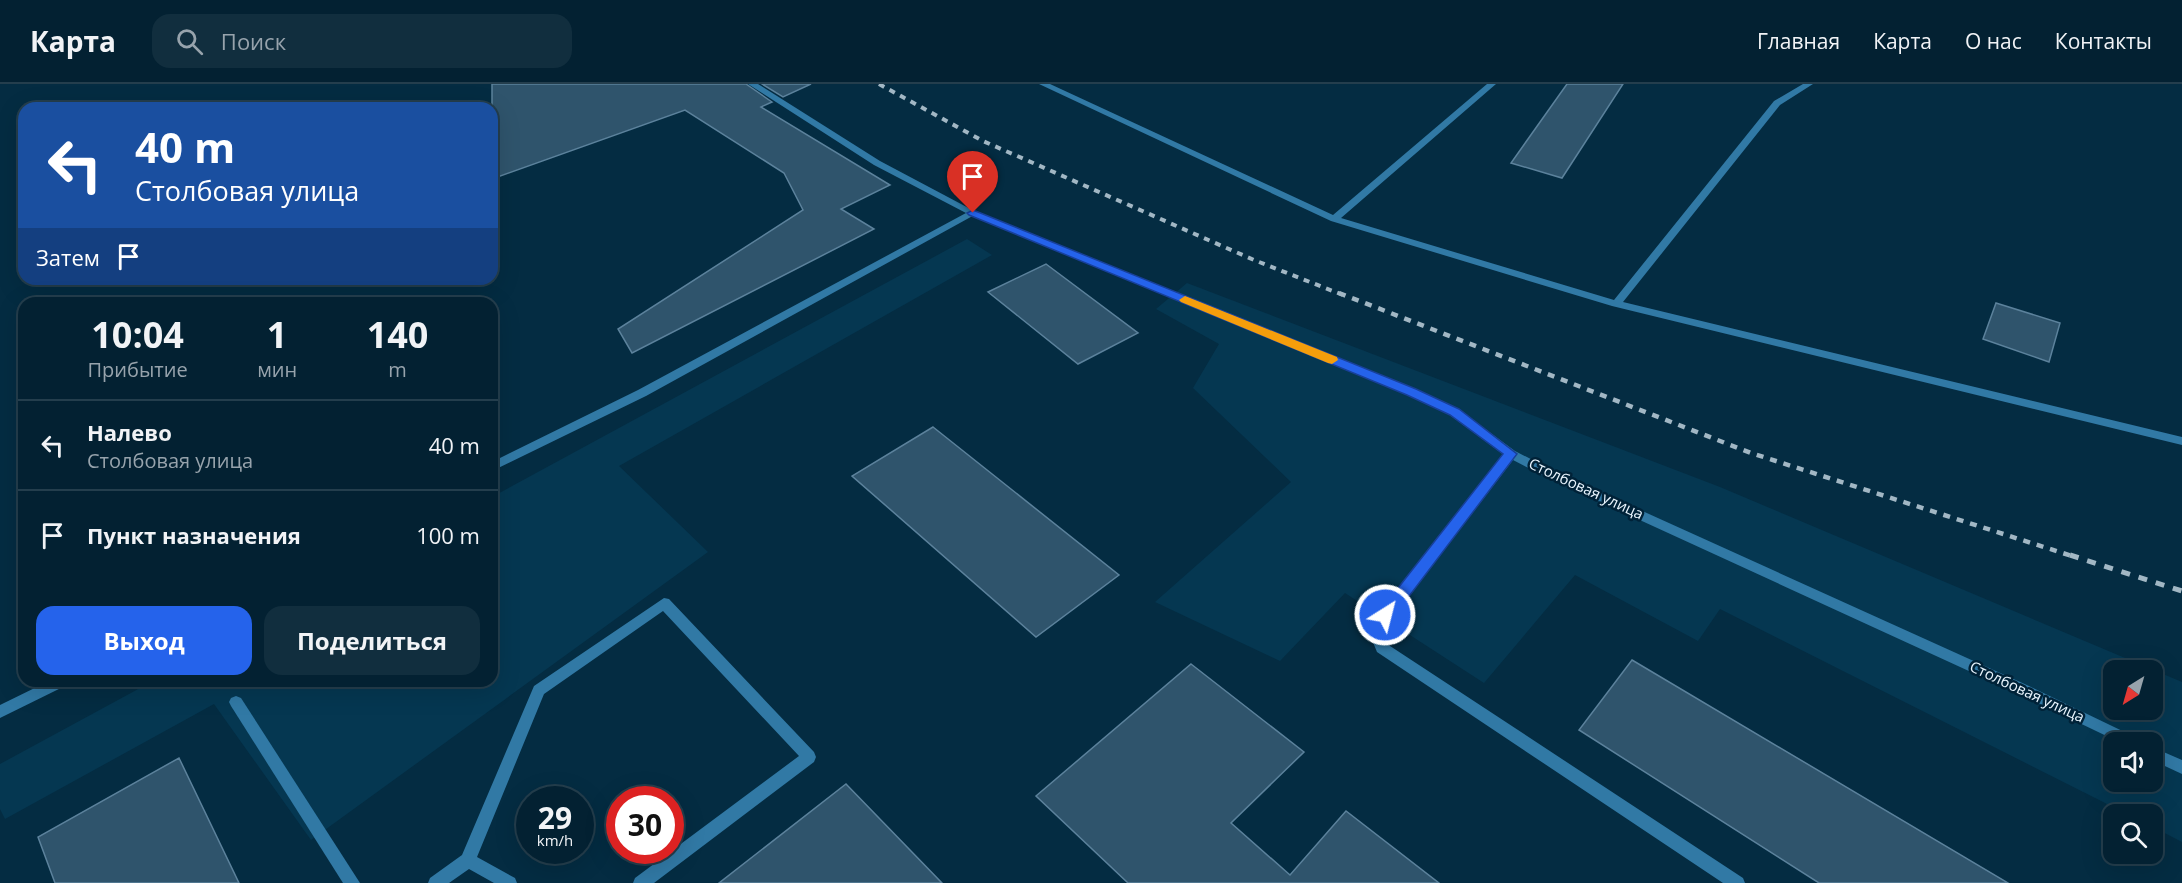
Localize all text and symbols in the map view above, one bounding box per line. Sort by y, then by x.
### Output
search box [152,14,572,68]
text: Карта [30,22,116,60]
icon: search [173,25,206,58]
text: Поиск [221,26,286,56]
text: Главная [1757,27,1840,55]
text: Карта [1873,27,1932,55]
text: О нас [1965,27,2022,55]
text: Контакты [2055,27,2152,55]
text: 40 m [135,118,235,175]
icon: left [36,126,114,204]
pin [947,151,998,213]
icon: arrive [956,160,989,193]
text: Столбовая улица [135,172,359,209]
icon: arrive [112,240,145,273]
text: Затем [36,242,100,272]
text: 10:04 [91,310,184,359]
text: 1 [267,310,287,359]
text: 140 [367,310,428,359]
text: Прибытие [88,356,188,383]
text: мин [257,356,297,383]
text: m [388,356,407,383]
text: Налево [87,417,172,447]
icon: left [36,429,69,462]
text: 40 m [429,430,480,460]
text: Столбовая улица [87,447,253,474]
street label: Столбовая улица [1526,453,1647,523]
icon: arrive [36,519,69,552]
text: Пункт назначения [87,520,301,550]
text: 100 m [416,520,480,550]
position arrow [1353,583,1417,647]
button: Выход [36,606,252,675]
button: Поделиться [264,606,480,675]
street label: Столбовая улица [1967,656,2088,726]
north arrow [2103,660,2163,720]
map controls [2103,660,2163,864]
button: sound [2103,732,2163,792]
speed limit sign: 30 [606,786,684,864]
text: 29 [538,797,572,838]
button: search [2103,804,2163,864]
text: km/h [537,830,573,850]

